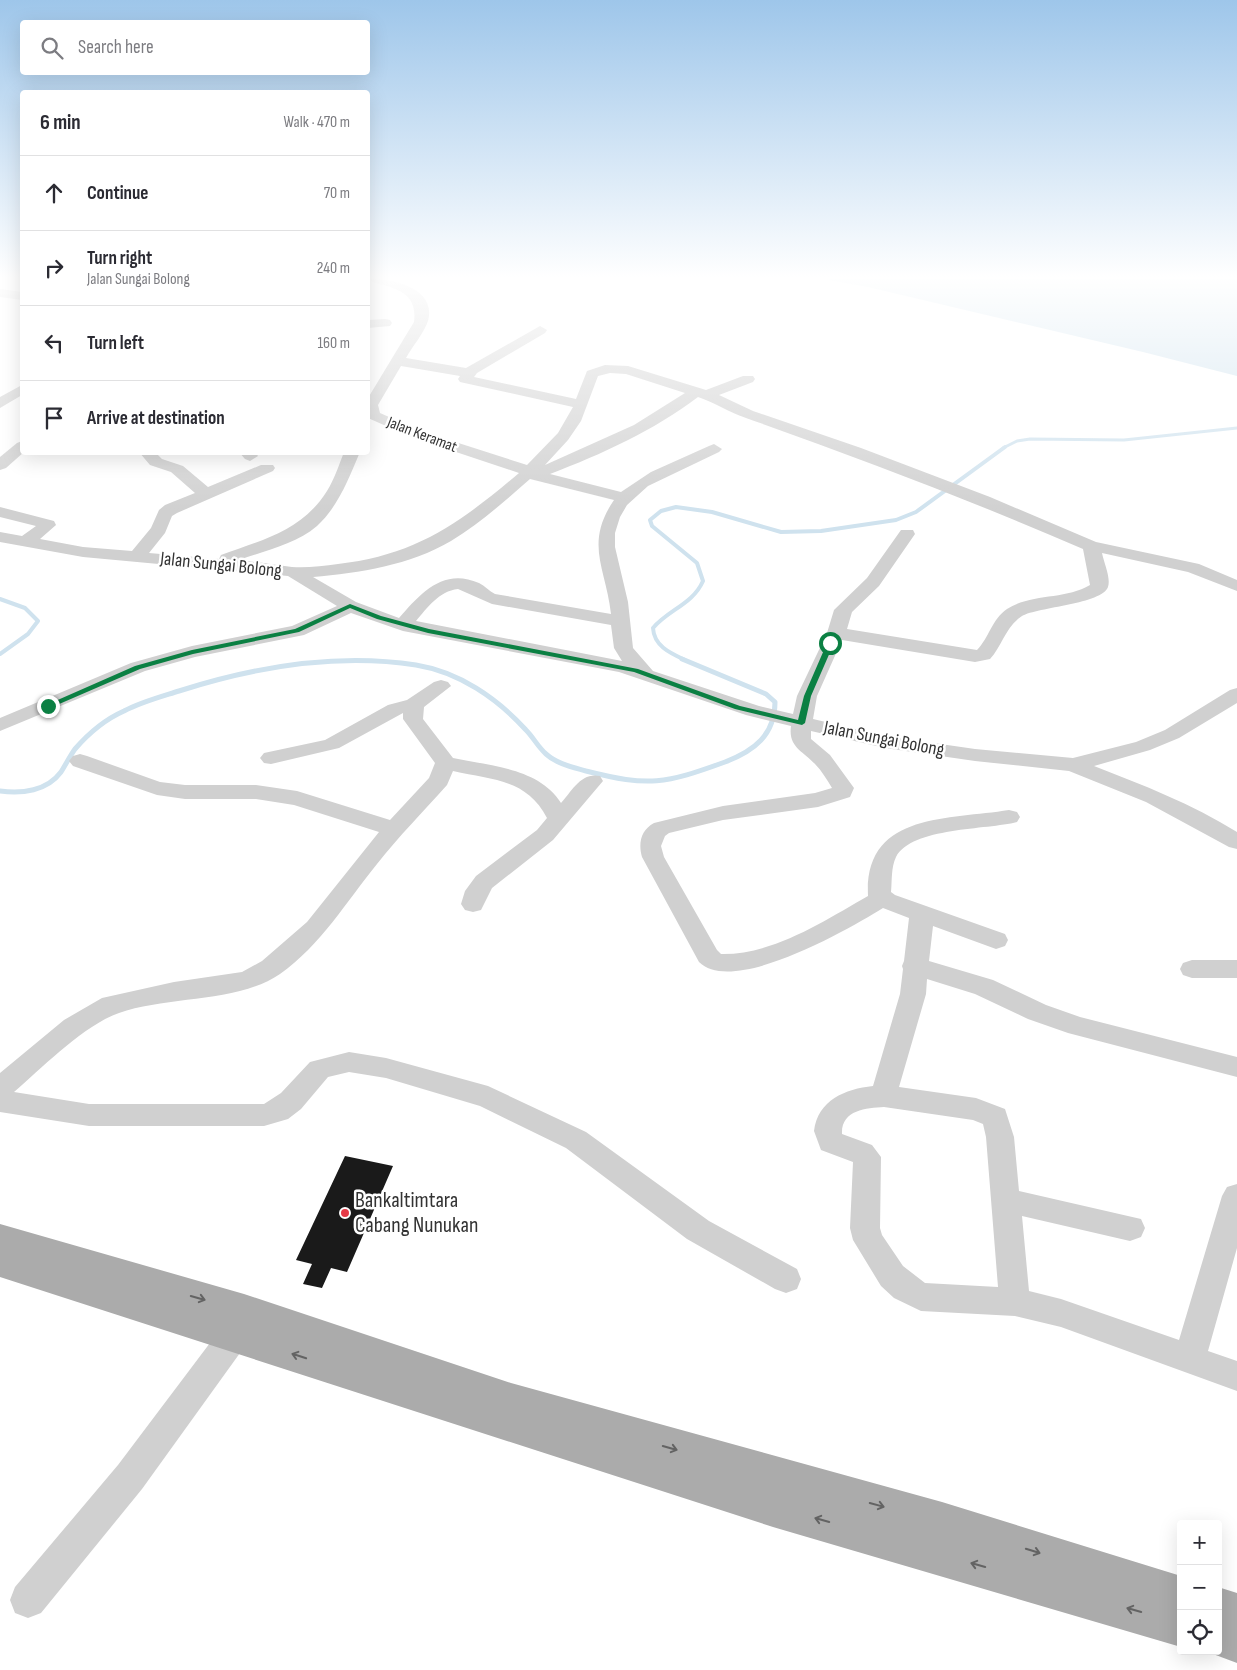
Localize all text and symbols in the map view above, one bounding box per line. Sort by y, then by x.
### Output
search box [20,20,370,75]
icon: search [38,34,66,62]
text: Search here [78,36,154,59]
text: 6 min [40,110,81,135]
text: Walk · 470 m [284,113,350,132]
icon: ahead [40,179,68,207]
text: Continue [87,182,148,205]
text: 70 m [324,184,350,203]
text: Turn right [87,247,152,270]
icon: right [40,254,68,282]
text: 240 m [317,259,350,278]
text: Jalan Sungai Bolong [87,270,190,289]
icon: left [40,329,68,357]
text: Turn left [87,332,144,355]
text: 160 m [317,334,350,353]
icon: arrive [40,404,68,432]
text: Arrive at destination [87,407,225,430]
street label: Jalan Keramat [384,413,460,457]
street label: Jalan Sungai Bolong [158,547,283,583]
route start [819,632,842,655]
route end [37,695,60,718]
street label: Jalan Sungai Bolong [821,716,947,762]
place label: Bankaltimtara Cabang Nunukan [355,1187,478,1239]
marker: Bankaltimtara Cabang Nunukan [339,1207,351,1219]
one-way arrow [190,1294,206,1304]
one-way arrow [292,1351,308,1360]
one-way arrow [661,1443,677,1453]
one-way arrow [868,1501,884,1511]
one-way arrow [814,1514,830,1524]
map controls [1177,1520,1222,1655]
button: + [1177,1520,1222,1565]
one-way arrow [1024,1547,1040,1557]
one-way arrow [970,1560,986,1570]
button: − [1177,1565,1222,1610]
one-way arrow [1126,1605,1142,1615]
button: locate [1177,1610,1222,1655]

